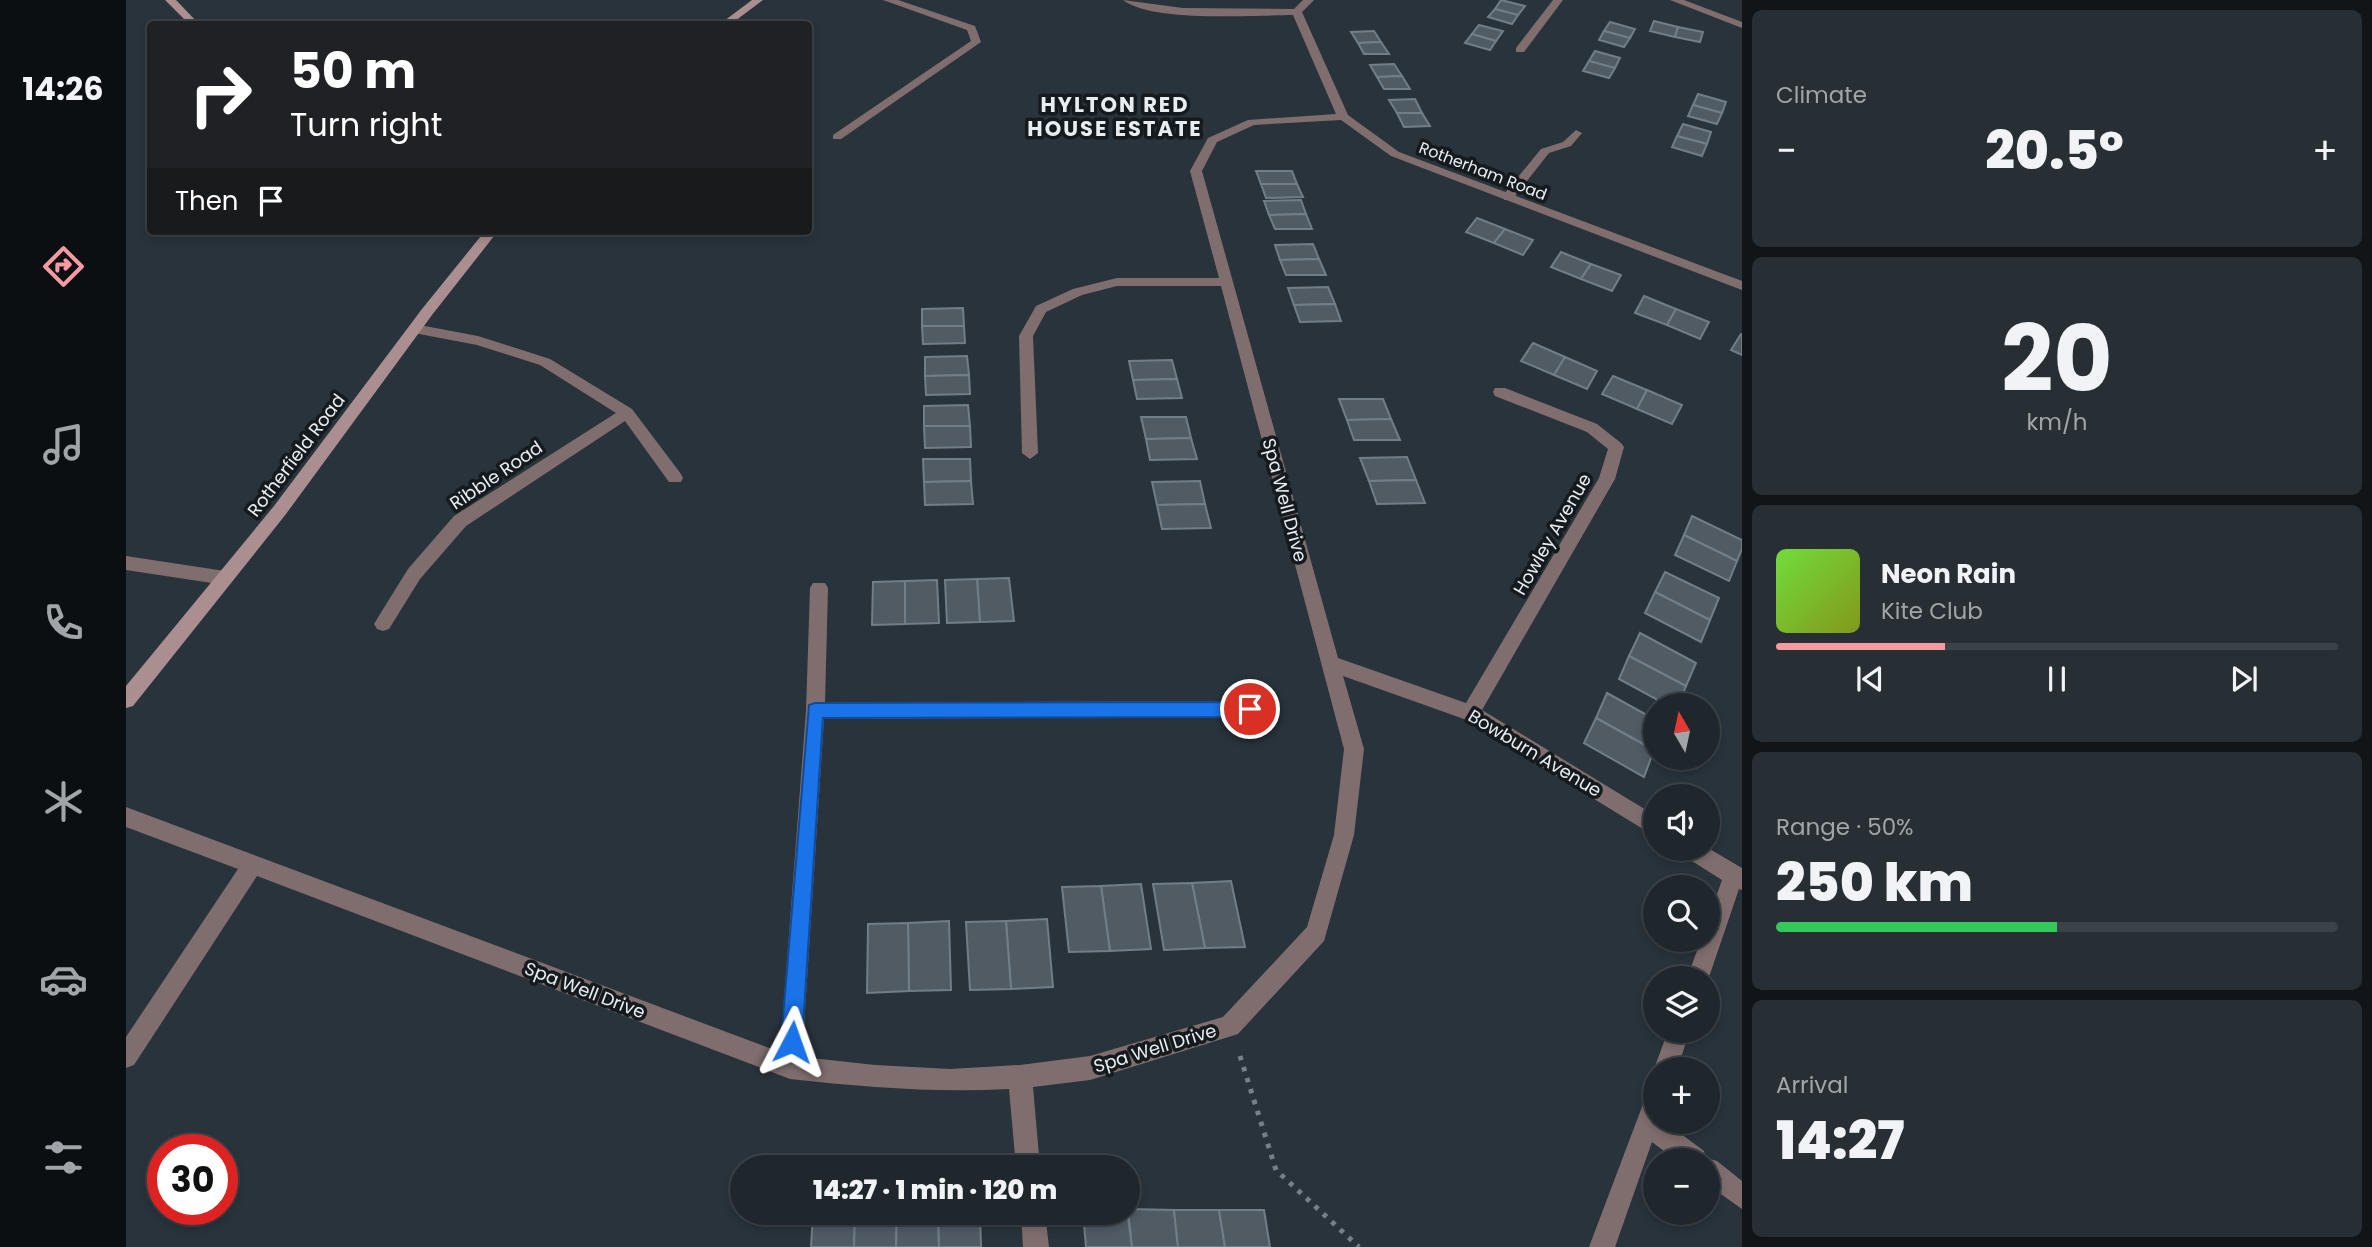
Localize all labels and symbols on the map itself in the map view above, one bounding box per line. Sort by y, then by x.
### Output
district label: HYLTON RED HOUSE ESTATE [1027,90,1203,143]
street label: Rotherham Road [1416,136,1550,206]
street label: Rotherfield Road [241,388,351,522]
street label: Ribble Road [445,435,547,515]
street label: Spa Well Drive [1256,435,1314,565]
street label: Howley Avenue [1507,468,1597,600]
pin [1220,679,1280,739]
north arrow [1643,693,1720,770]
street label: Bowburn Avenue [1464,703,1606,803]
street label: Spa Well Drive [521,956,649,1024]
position arrow [755,1005,829,1079]
street label: Spa Well Drive [1091,1017,1219,1079]
speed limit sign: 30 [147,1134,238,1225]

